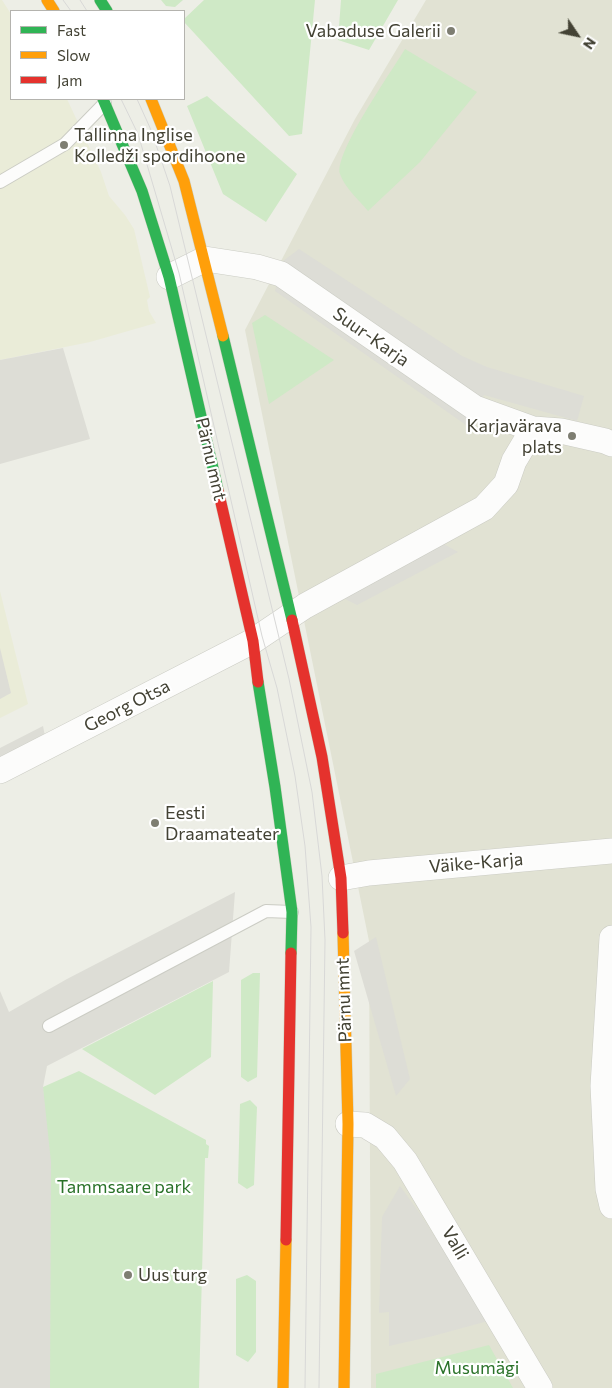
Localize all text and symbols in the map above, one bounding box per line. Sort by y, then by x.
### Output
legend [10,10,185,100]
north arrow [552,10,602,60]
place label: Vabaduse Galerii [305,20,441,42]
text: Fast [57,21,86,39]
marker: Vabaduse Galerii [445,25,457,37]
text: N [580,35,600,53]
text: Slow [57,46,90,64]
text: Jam [57,71,82,89]
place label: Tallinna Inglise Kolledži spordihoone [74,124,245,166]
marker: Tallinna Inglise Kolledži spordihoone [58,139,70,151]
street label: Suur-Karja [329,303,413,371]
street label: Pärnu mnt [191,415,231,503]
place label: Karjavärava plats [466,415,562,458]
marker: Karjavärava plats [566,430,578,442]
street label: Georg Otsa [80,675,174,737]
place label: Eesti Draamateater [165,802,279,844]
marker: Eesti Draamateater [149,817,161,829]
street label: Väike-Karja [428,848,524,878]
street label: Pärnu mnt [332,957,356,1043]
park label: Tammsaare park [57,1176,191,1198]
street label: Valli [437,1223,473,1263]
place label: Uus turg [138,1264,207,1286]
marker: Uus turg [122,1269,134,1281]
park label: Musumägi [435,1357,519,1379]

